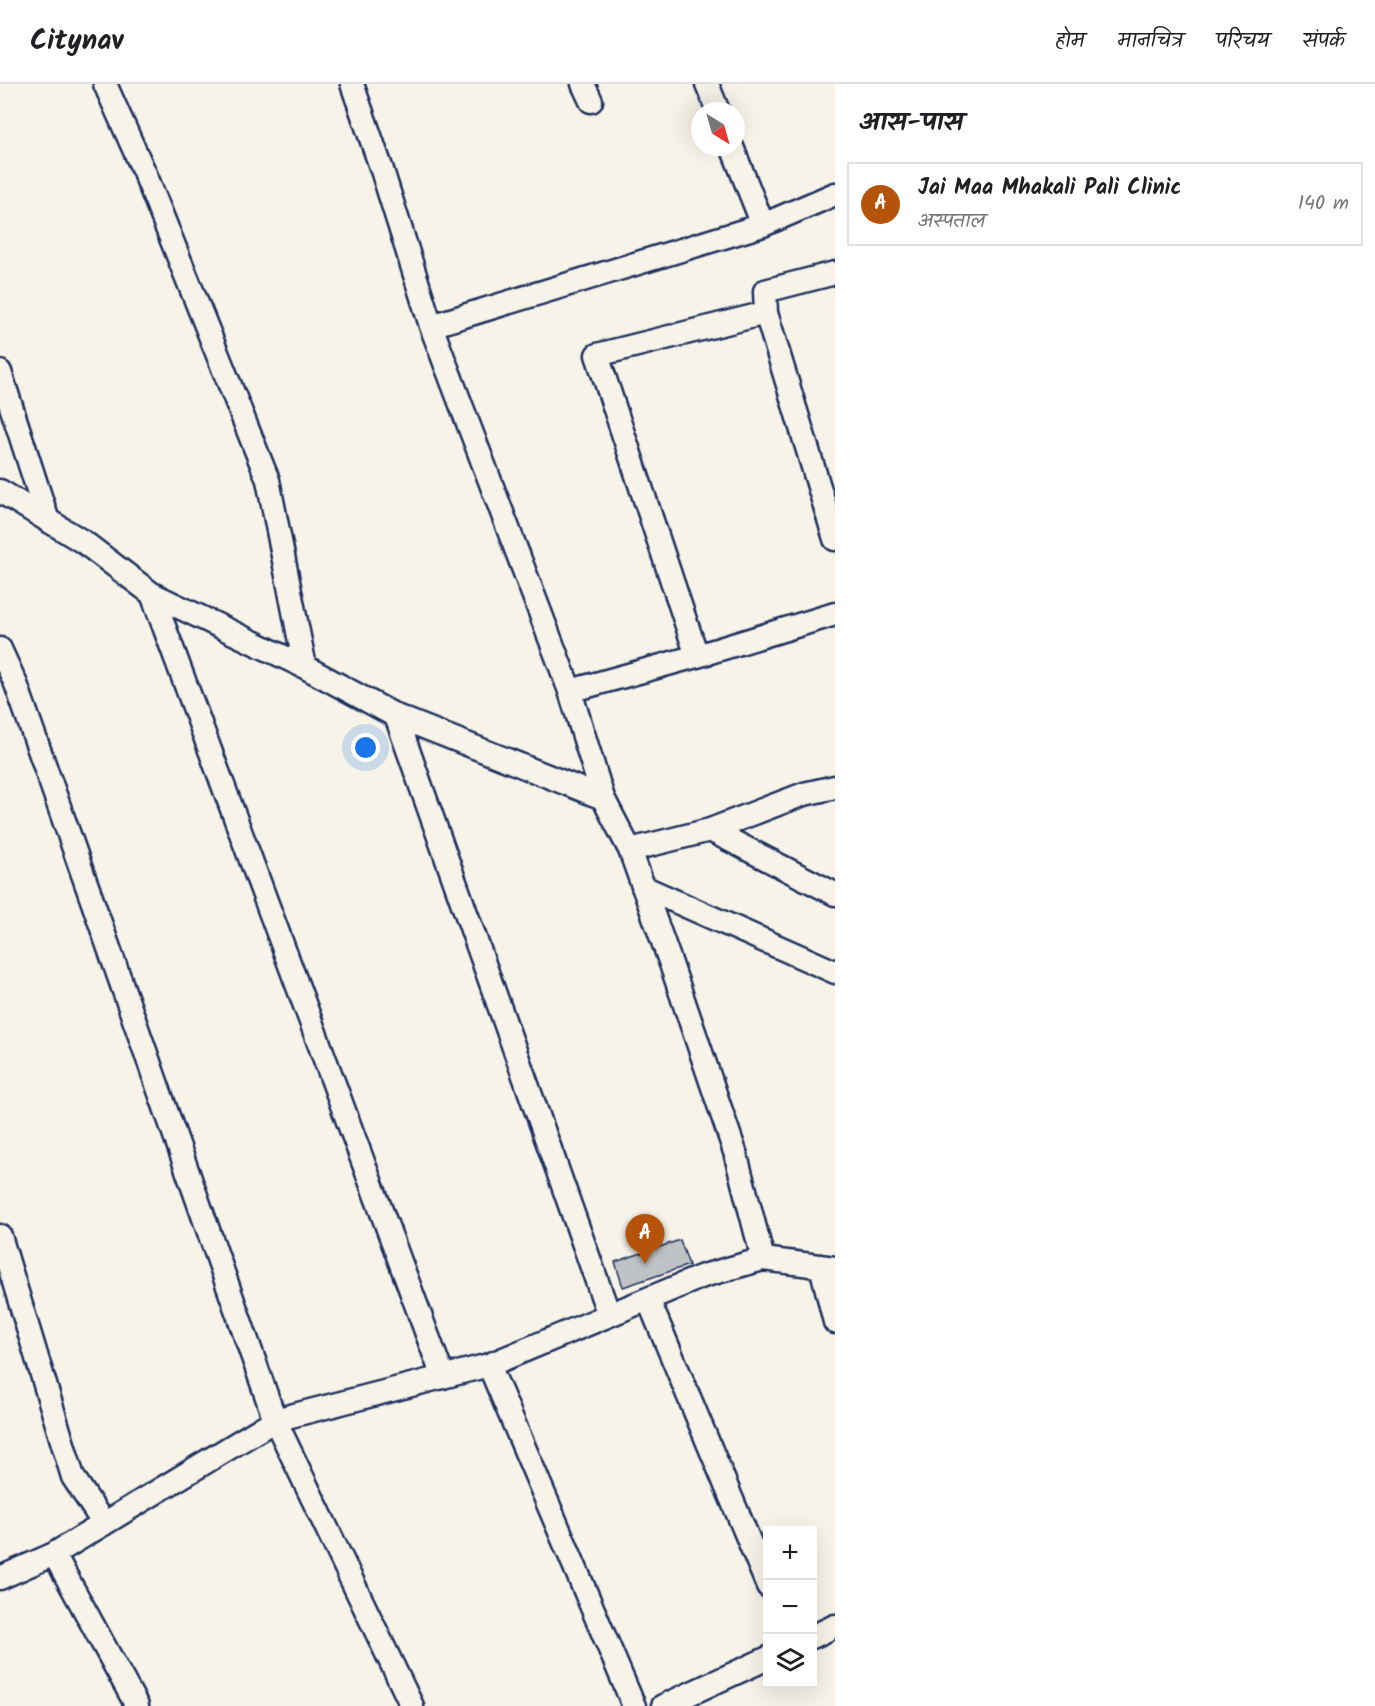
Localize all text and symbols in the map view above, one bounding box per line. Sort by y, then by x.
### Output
text: Citynav [30,19,123,64]
text: होम [1055,25,1084,58]
text: मानचित्र [1117,25,1183,58]
text: परिचय [1216,25,1269,58]
text: संपर्क [1302,25,1345,58]
north arrow [691,102,745,156]
text: आस-पास [859,102,963,144]
text: Jai Maa Mhakali Pali Clinic [918,171,1181,206]
text: A [874,188,887,220]
text: 140 m [1298,188,1349,220]
text: अस्पताल [918,206,985,238]
your location [351,733,380,762]
pin: A [626,1214,664,1264]
map controls [763,1526,817,1688]
button: + [763,1526,817,1580]
button: − [763,1580,817,1634]
button: layers [763,1634,817,1688]

